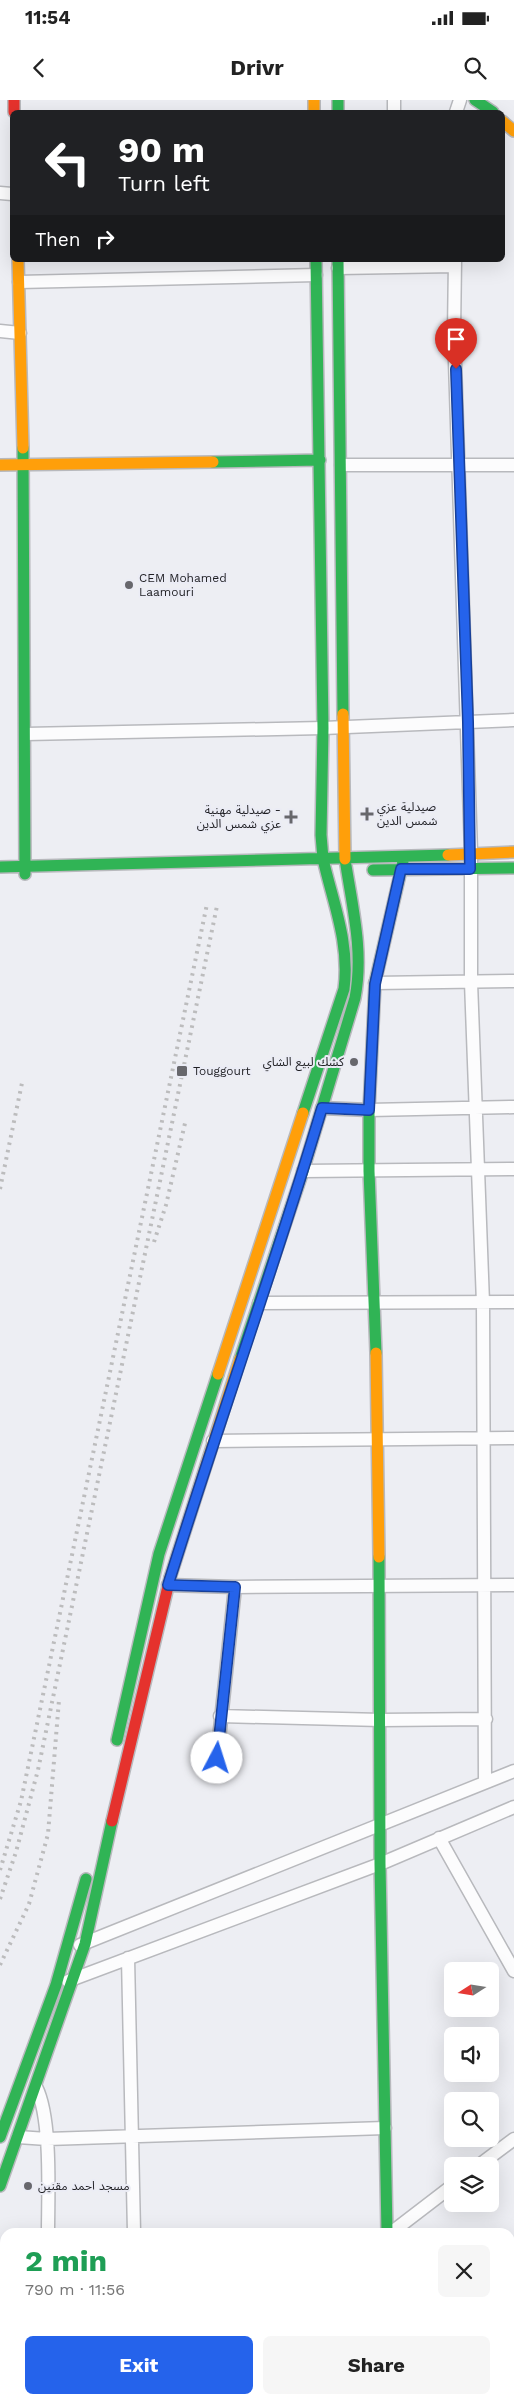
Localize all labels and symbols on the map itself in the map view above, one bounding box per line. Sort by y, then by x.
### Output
pin [435,318,477,369]
place label: CEM Mohamed Laamouri [139,571,227,599]
marker: CEM Mohamed Laamouri [123,579,135,591]
place label: صيدلية عزي شمس الدين [377,800,437,828]
place label: صيدلية مهنية - عزي شمس الدين [197,803,281,834]
marker: صيدلية عزي شمس الدين [361,808,373,820]
marker: صيدلية مهنية - عزي شمس الدين [285,811,297,823]
place label: كشك لبيع الشاي [263,1055,345,1072]
marker: كشك لبيع الشاي [348,1056,360,1068]
marker: Touggourt [175,1064,189,1078]
place label: Touggourt [193,1064,250,1078]
position arrow [190,1731,242,1783]
north arrow [444,1962,499,2018]
place label: مسجد احمد مقنين [38,2179,130,2193]
marker: مسجد احمد مقنين [22,2180,34,2192]

